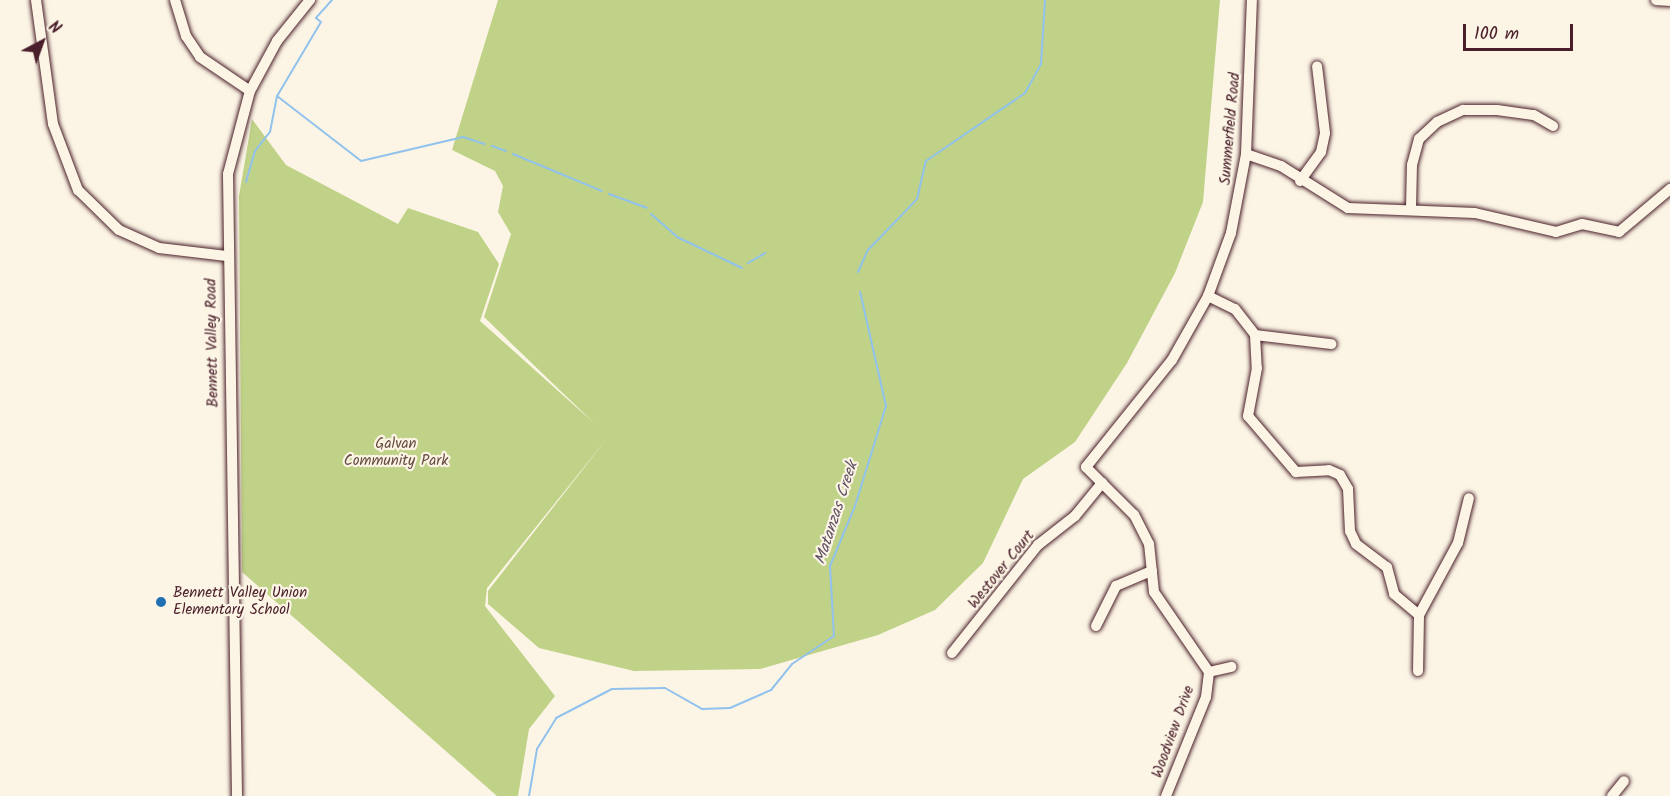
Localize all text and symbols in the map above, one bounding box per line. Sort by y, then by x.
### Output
north arrow [12,12,72,72]
scale bar [1466,12,1576,50]
text: N [42,15,66,41]
text: 100 m [1474,20,1519,49]
street label: Summerfield Road [1217,72,1245,186]
street label: Bennett Valley Road [203,278,223,408]
park label: Galvan Community Park [344,435,448,470]
water label: Matanzas Creek [811,459,863,567]
street label: Westover Court [965,527,1039,613]
place label: Bennett Valley Union Elementary School [173,584,307,619]
marker: Bennett Valley Union Elementary School [154,595,168,609]
street label: Woodview Drive [1149,683,1199,781]

